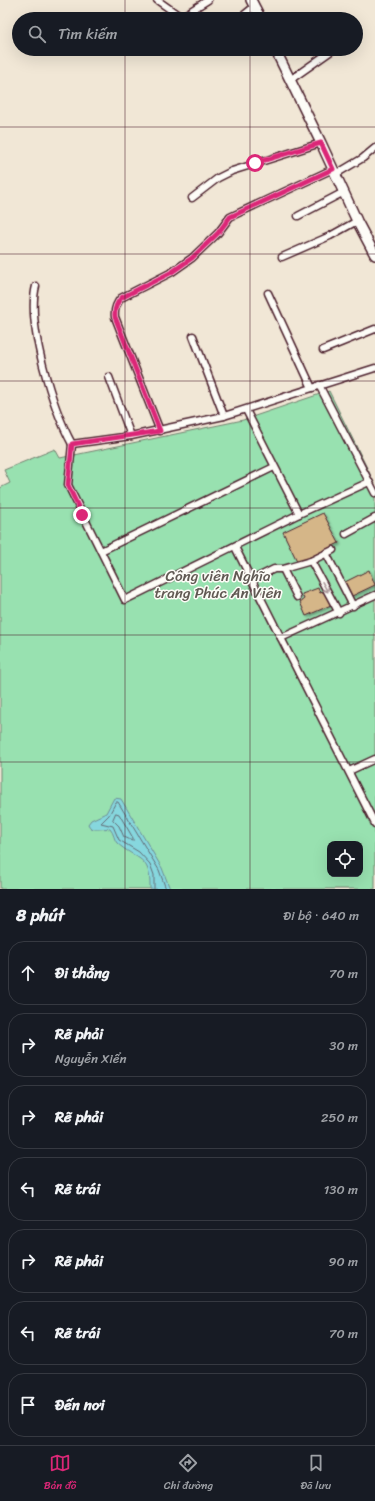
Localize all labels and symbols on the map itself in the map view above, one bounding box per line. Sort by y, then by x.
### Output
route start [246,154,264,172]
route end [73,506,91,524]
park label: Công viên Nghĩa trang Phúc An Viên [155,563,281,606]
one-way arrow [321,581,329,593]

